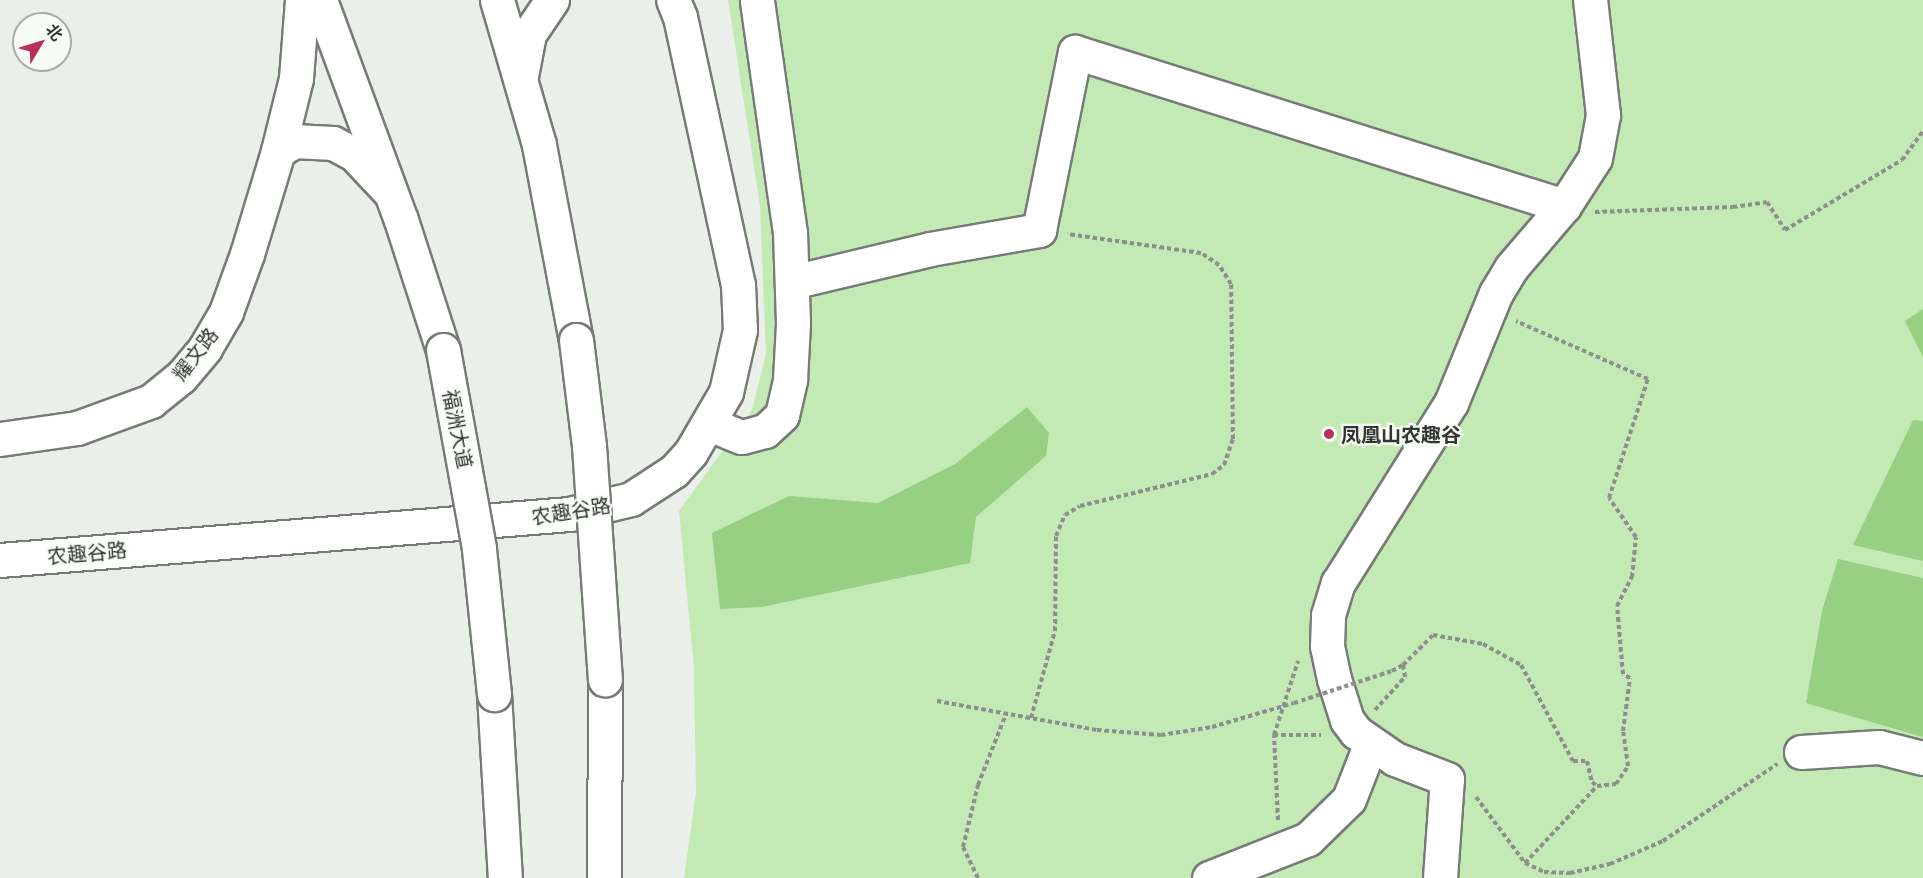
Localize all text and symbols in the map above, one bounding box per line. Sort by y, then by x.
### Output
north arrow [12,12,72,72]
text: 北 [42,20,67,45]
street label: 耀文路 [167,323,223,385]
street label: 福洲大道 [439,387,477,471]
place label: 凤凰山农趣谷 [1341,422,1461,446]
marker: 凤凰山农趣谷 [1322,427,1336,441]
street label: 农趣谷路 [530,493,612,529]
street label: 农趣谷路 [46,538,128,568]

